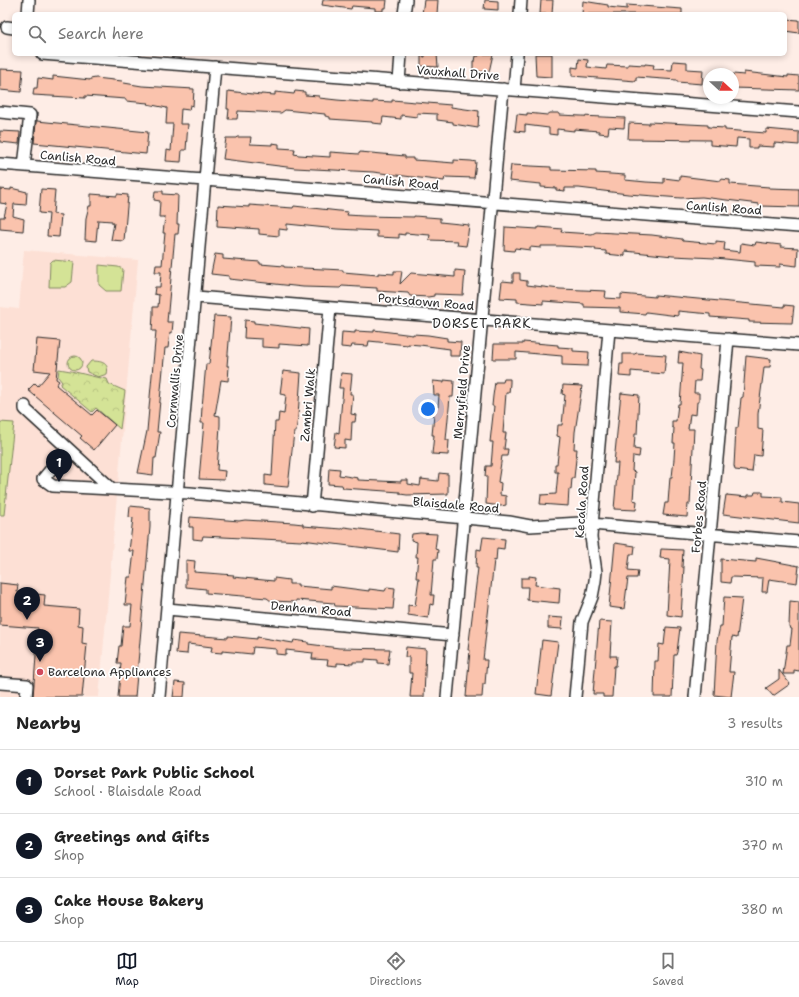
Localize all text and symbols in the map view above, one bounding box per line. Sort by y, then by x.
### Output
search box [12,12,787,56]
icon: search [26,23,48,45]
text: Search here [58,24,144,44]
street label: Vauxhall Drive [416,62,500,84]
north arrow [703,68,739,104]
street label: Canlish Road [39,147,117,169]
street label: Canlish Road [362,171,440,193]
street label: Canlish Road [685,197,763,219]
street label: Portsdown Road [377,290,475,314]
district label: DORSET PARK [432,315,532,332]
street label: Cornwallis Drive [163,333,187,429]
street label: Merryfield Drive [450,344,474,440]
street label: Zambri Walk [297,368,319,442]
your location [418,399,438,419]
pin: 1 [46,449,72,482]
street label: Kecala Road [571,465,593,539]
street label: Forbes Road [688,480,710,554]
street label: Blaisdale Road [412,493,500,517]
pin: 2 [14,587,40,620]
street label: Denham Road [270,597,352,621]
pin: 3 [27,629,53,662]
place label: Barcelona Appliances [48,664,171,680]
marker: Barcelona Appliances [35,667,45,677]
text: Nearby [16,712,81,734]
text: 3 results [727,715,783,732]
text: Dorset Park Public School [54,763,254,783]
text: 1 [26,773,32,790]
text: 310 m [745,773,783,790]
text: School · Blaisdale Road [54,783,201,800]
text: Greetings and Gifts [54,827,210,847]
text: 2 [24,837,34,854]
text: 370 m [741,837,783,854]
text: Shop [54,847,84,864]
text: Cake House Bakery [54,891,204,911]
text: 3 [24,901,34,918]
text: 380 m [741,901,783,918]
text: Shop [54,911,84,928]
tab: Map [115,950,139,989]
tab: Directions [369,950,422,989]
tab: Saved [652,950,684,989]

